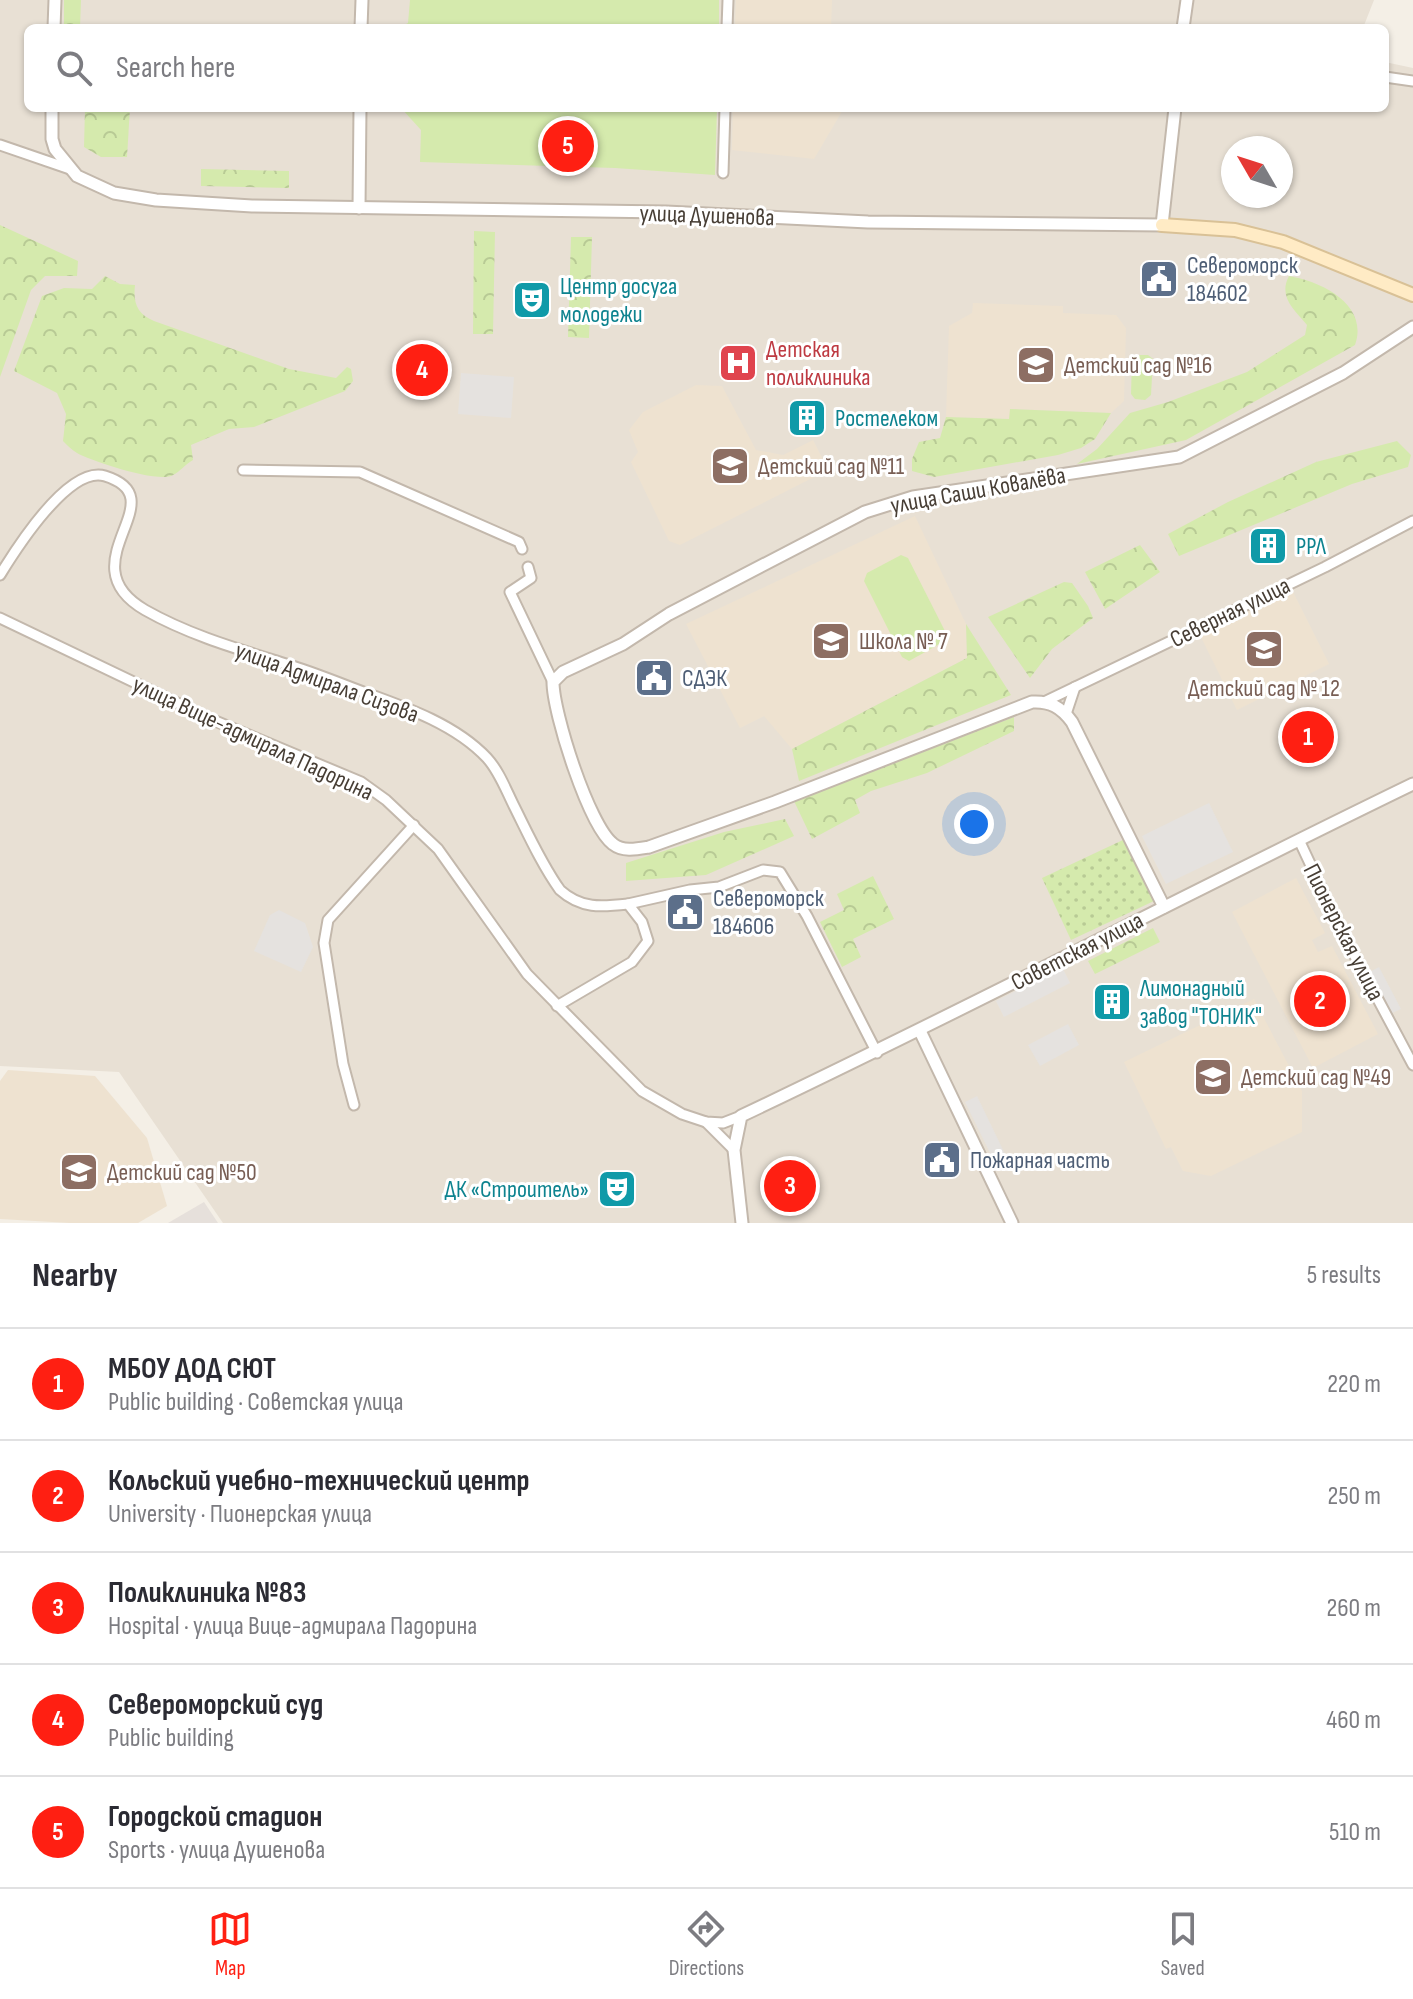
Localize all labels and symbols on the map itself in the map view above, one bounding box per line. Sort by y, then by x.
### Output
pin: 5 [542,116,594,176]
north arrow [1221,136,1293,208]
street label: улица Душенова [639,199,775,232]
place label: Североморск 184602 [1187,251,1299,308]
public building icon: Североморск 184602 [1138,258,1180,300]
place label: Центр досуга молодежи [560,272,677,329]
theatre icon: Центр досуга молодежи [511,279,553,321]
place label: Детская поликлиника [766,335,870,392]
pin: 4 [396,340,448,400]
hospital icon: Детская поликлиника [717,342,759,384]
school or university icon: Детский сад №16 [1015,344,1057,386]
place label: Детский сад №16 [1064,351,1212,380]
building icon: Ростелеком [786,397,828,439]
place label: Ростелеком [835,404,938,433]
school or university icon: Детский сад №11 [709,445,751,487]
place label: Детский сад №11 [758,452,905,481]
street label: улица Саши Ковалёва [888,461,1068,520]
building icon: РРЛ [1247,525,1289,567]
place label: РРЛ [1296,532,1327,561]
street label: Северная улица [1165,571,1295,654]
school or university icon: Школа № 7 [810,620,852,662]
place label: Школа № 7 [859,627,948,656]
school or university icon: Детский сад № 12 [1243,628,1285,670]
street label: улица Адмирала Сизова [231,636,423,729]
public building icon: СДЭК [633,657,675,699]
place label: СДЭК [682,664,727,693]
street label: улица Вице-адмирала Падорина [128,670,378,807]
place label: Детский сад № 12 [1188,674,1340,703]
pin: 1 [1282,707,1334,767]
your location [954,804,994,844]
street label: Пионерская улица [1297,859,1390,1005]
place label: Североморск 184606 [713,884,825,941]
public building icon: Североморск 184606 [664,891,706,933]
street label: Советская улица [1006,906,1148,997]
pin: 2 [1294,971,1346,1031]
place label: Лимонадный завод "ТОНИК" [1139,974,1262,1031]
building icon: Лимонадный завод "ТОНИК" [1091,981,1133,1023]
school or university icon: Детcкий сад №49 [1192,1056,1234,1098]
place label: Детcкий сад №49 [1241,1063,1391,1092]
public building icon: Пожарная часть [921,1139,963,1181]
place label: Пожарная часть [970,1146,1110,1175]
school or university icon: Детский сад №50 [58,1151,100,1193]
pin: 3 [764,1156,816,1216]
place label: Детский сад №50 [107,1158,257,1187]
theatre icon: ДК «Строитель» [596,1168,638,1210]
place label: ДК «Строитель» [445,1175,589,1204]

